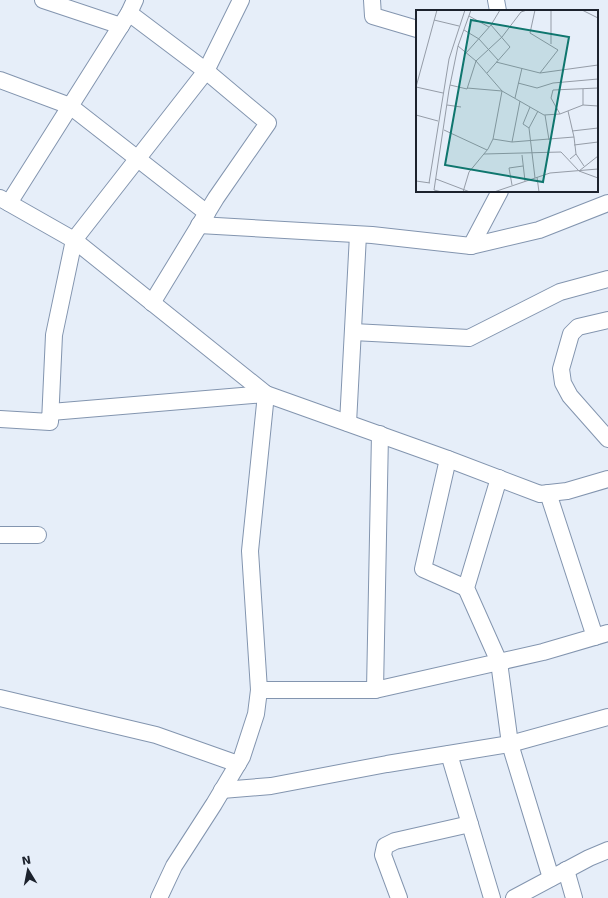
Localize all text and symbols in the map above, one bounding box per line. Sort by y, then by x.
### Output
inset map [416,10,598,192]
north arrow [8,850,48,890]
text: N [21,853,32,868]

